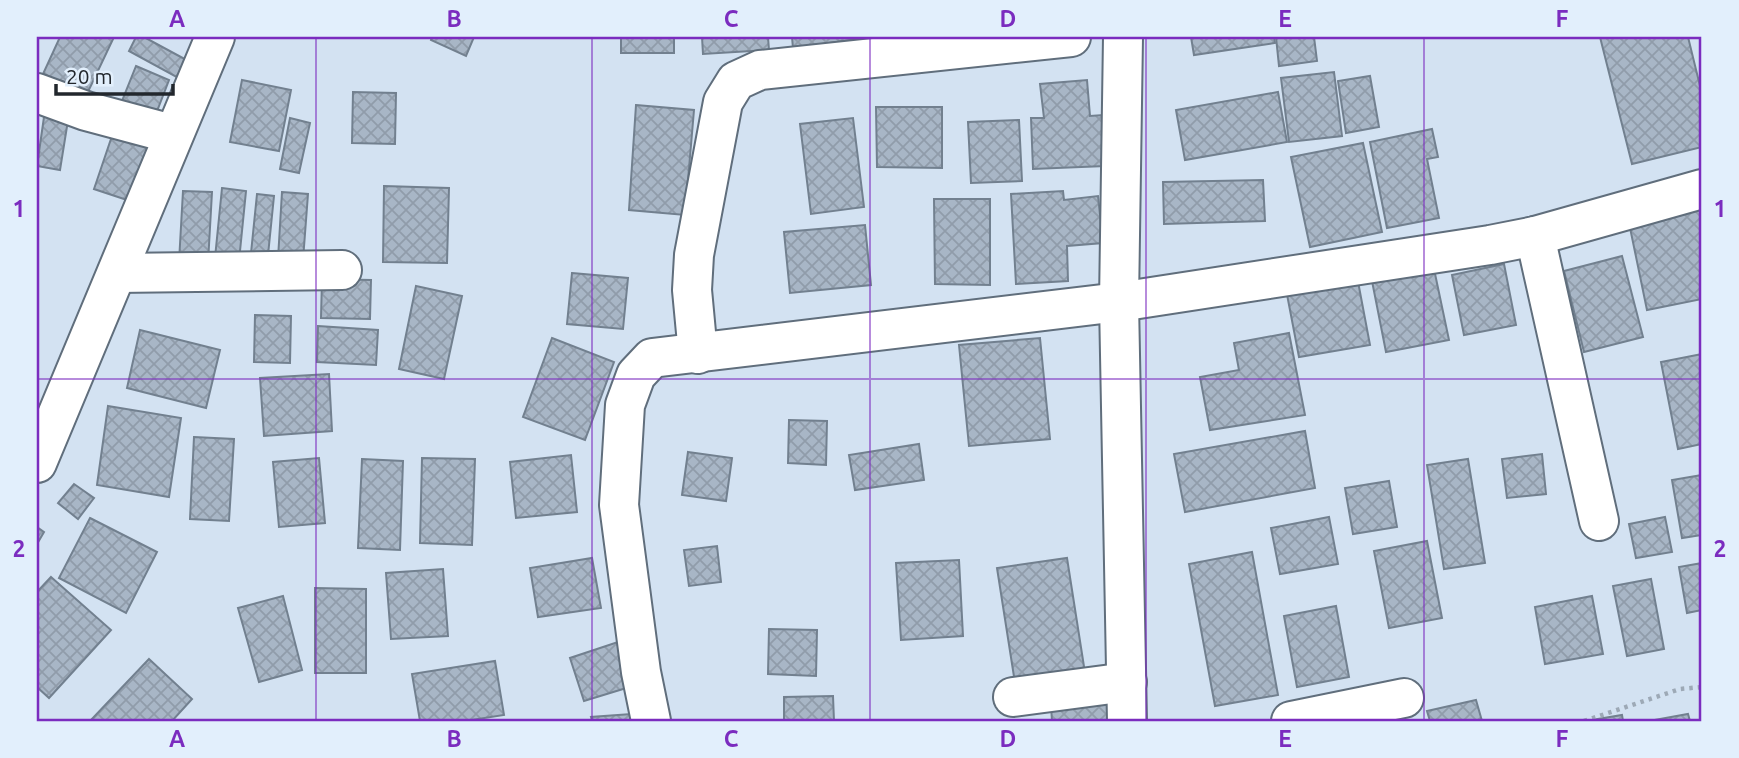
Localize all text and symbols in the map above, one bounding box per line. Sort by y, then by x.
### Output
text: A [169,6,185,31]
text: B [446,6,462,31]
text: C [724,6,739,31]
text: D [1000,6,1016,31]
text: E [1278,6,1292,31]
text: F [1556,6,1569,31]
scale bar [56,52,173,96]
text: 20 m [66,64,113,88]
text: 1 [13,196,25,221]
text: 1 [1714,196,1726,221]
text: 2 [13,536,25,561]
text: 2 [1714,536,1726,561]
text: A [169,726,185,751]
text: B [446,726,462,751]
text: C [724,726,739,751]
text: D [1000,726,1016,751]
text: E [1278,726,1292,751]
text: F [1556,726,1569,751]

